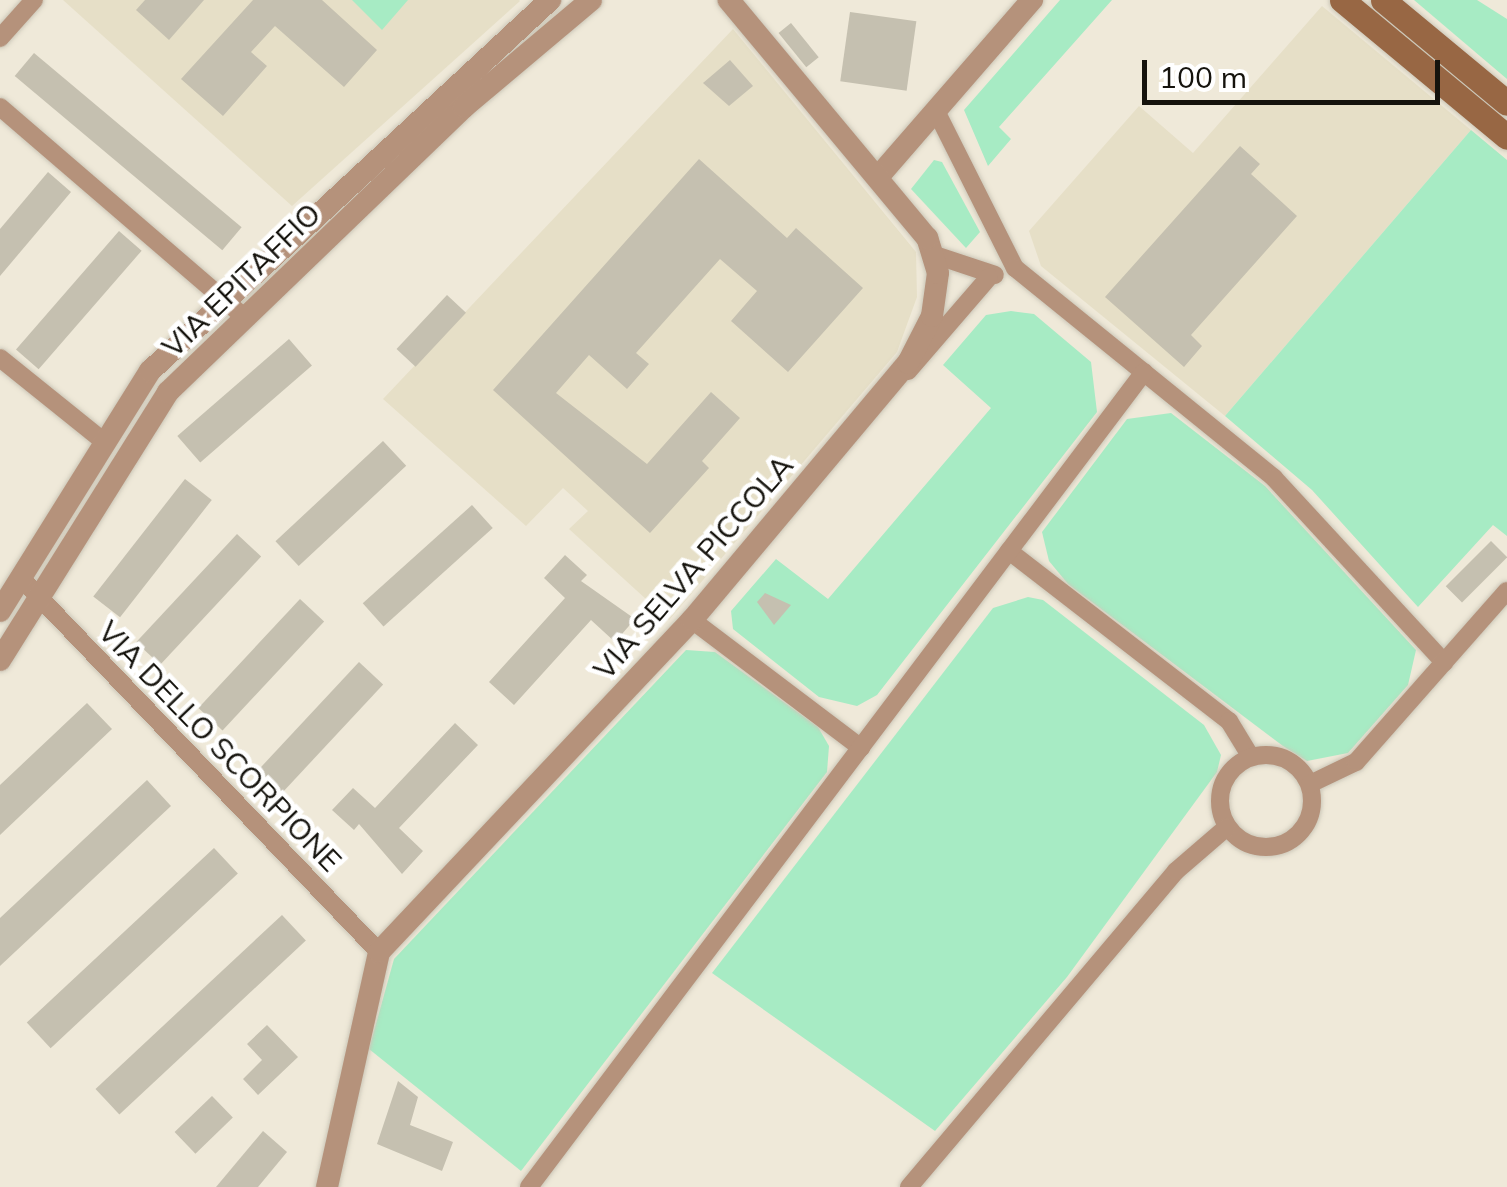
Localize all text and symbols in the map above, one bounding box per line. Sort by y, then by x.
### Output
scale bar [1147,40,1444,102]
text: 100 m [1159,58,1247,96]
street label: VIA EPITAFFIO [154,195,328,365]
street label: VIA SELVA PICCOLA [586,447,800,687]
street label: VIA DELLO SCORPIONE [91,613,349,879]

